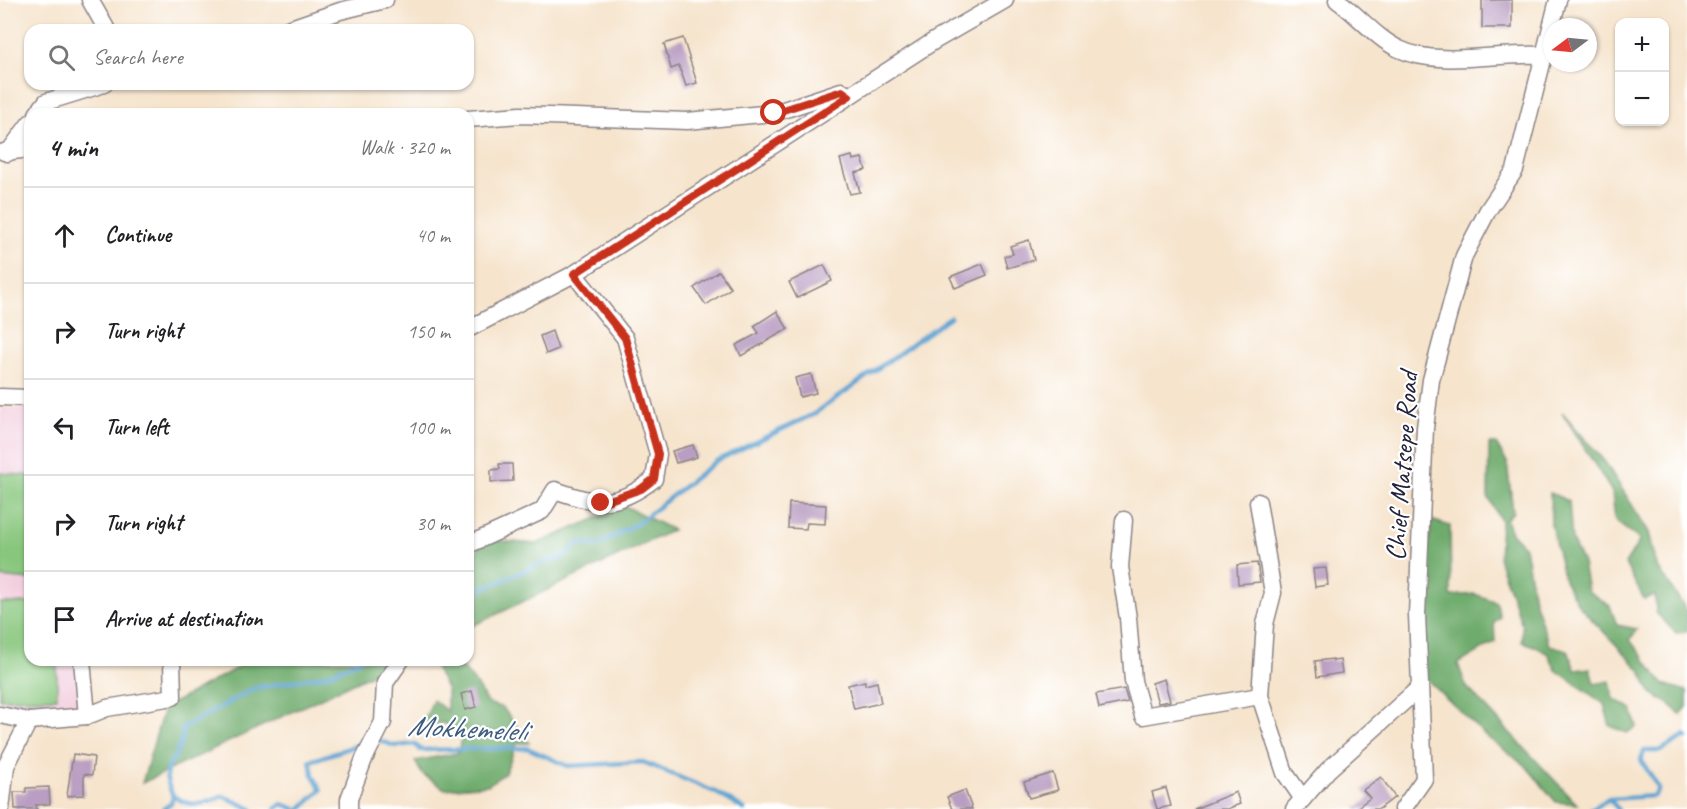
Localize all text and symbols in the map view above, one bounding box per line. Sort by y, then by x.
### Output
north arrow [1543,18,1597,72]
map controls [1615,18,1669,126]
button: + [1615,18,1669,72]
search box [24,24,474,90]
icon: search [45,41,78,74]
text: Search here [93,43,183,71]
button: − [1615,72,1669,126]
route start [760,99,786,125]
text: 4 min [48,131,98,164]
text: Walk · 320 m [360,135,450,160]
icon: ahead [48,219,81,252]
text: Continue [105,221,171,249]
text: 40 m [416,223,450,248]
icon: right [48,315,81,348]
text: Turn right [105,317,182,345]
text: 150 m [407,319,450,344]
street label: Chief Matsepe Road [1377,366,1426,562]
icon: left [48,411,81,444]
text: Turn left [105,413,169,441]
text: 100 m [407,415,450,440]
route end [587,489,613,515]
icon: right [48,507,81,540]
text: Turn right [105,509,182,537]
text: 30 m [416,511,450,536]
icon: arrive [48,603,81,636]
text: Arrive at destination [105,605,262,633]
water label: Mokhemeleli [407,706,535,750]

